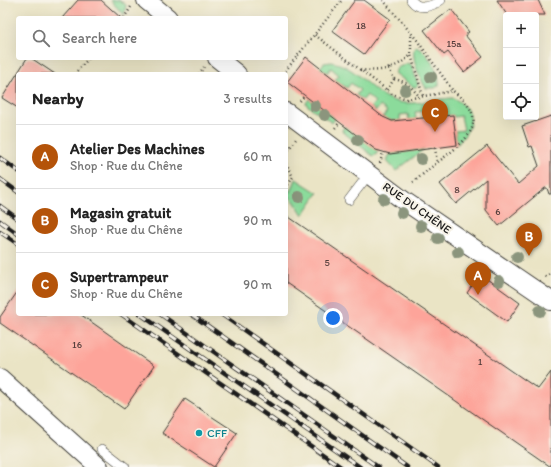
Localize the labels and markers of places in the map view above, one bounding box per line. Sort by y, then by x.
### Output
pin: C [422,99,448,132]
pin: B [516,223,542,256]
pin: A [465,262,491,295]
place label: CFF [207,426,228,440]
marker: CFF [194,428,204,438]

